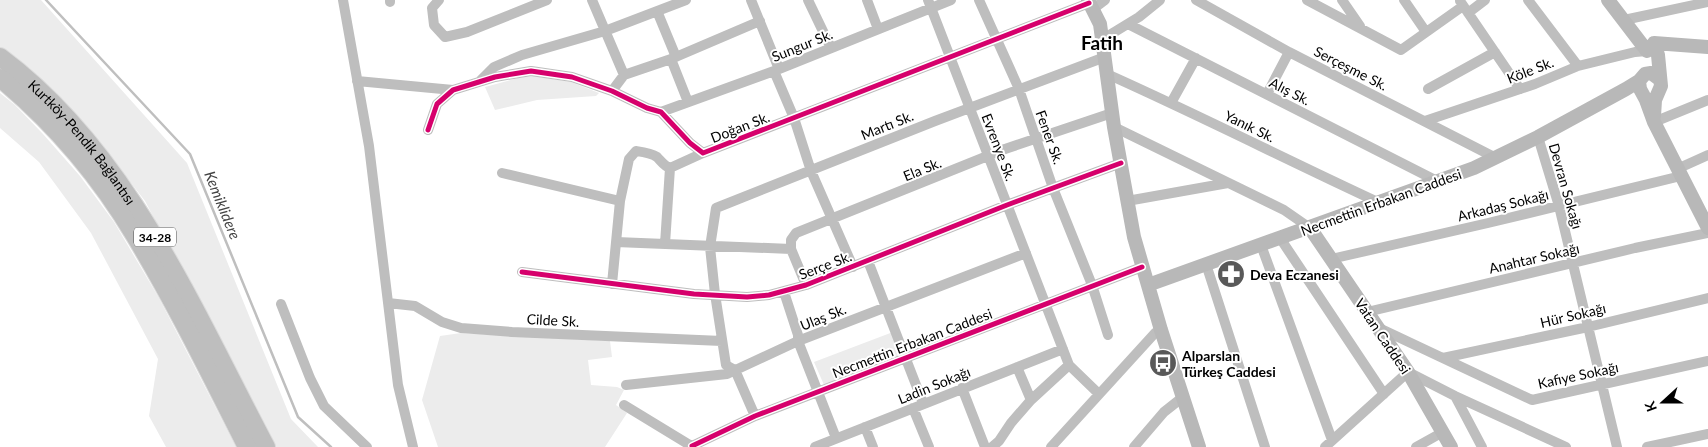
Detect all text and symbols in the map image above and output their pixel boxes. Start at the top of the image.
street label: Sungur Sk. [769,25,835,65]
district label: Fatih [1081,31,1123,54]
street label: Serçeşme Sk. [1311,42,1391,94]
street label: Köle Sk. [1504,53,1556,87]
street label: Alış Sk. [1267,74,1313,108]
street label: Kurtköy-Pendik Bağlantısı [25,76,140,208]
street label: Martı Sk. [858,107,916,143]
street label: Yanık Sk. [1222,107,1278,145]
street label: Doğan Sk. [708,108,772,146]
street label: Fener Sk. [1032,108,1068,166]
street label: Evrenye Sk. [978,111,1020,183]
street label: Devran Sokağı [1546,141,1586,231]
street label: Ela Sk. [900,154,944,184]
street label: Necmettin Erbakan Caddesi [1298,165,1464,239]
water label: Kemiklidere [201,168,245,242]
street label: Arkadaş Sokağı [1456,185,1550,225]
road number: 34-28 [134,228,176,246]
street label: Anahtar Sokağı [1487,239,1581,277]
street label: Serçe Sk. [796,247,854,283]
pharmacy icon: Deva Eczanesi [1216,259,1246,289]
place label: Deva Eczanesi [1250,266,1339,283]
street label: Vatan Caddesi [1351,295,1415,377]
street label: Hür Sokağı [1538,299,1608,331]
street label: Ulaş Sk. [798,300,848,334]
street label: Necmettin Erbakan Caddesi [830,305,994,381]
street label: Cilde Sk. [526,310,580,330]
place label: Alparslan Türkeş Caddesi [1181,347,1276,380]
bus stop icon: Alparslan Türkeş Caddesi [1148,348,1178,378]
street label: Kafiye Sokağı [1536,358,1620,392]
street label: Ladin Sokağı [895,363,973,407]
north arrow [1638,377,1688,427]
text: K [1641,399,1660,414]

